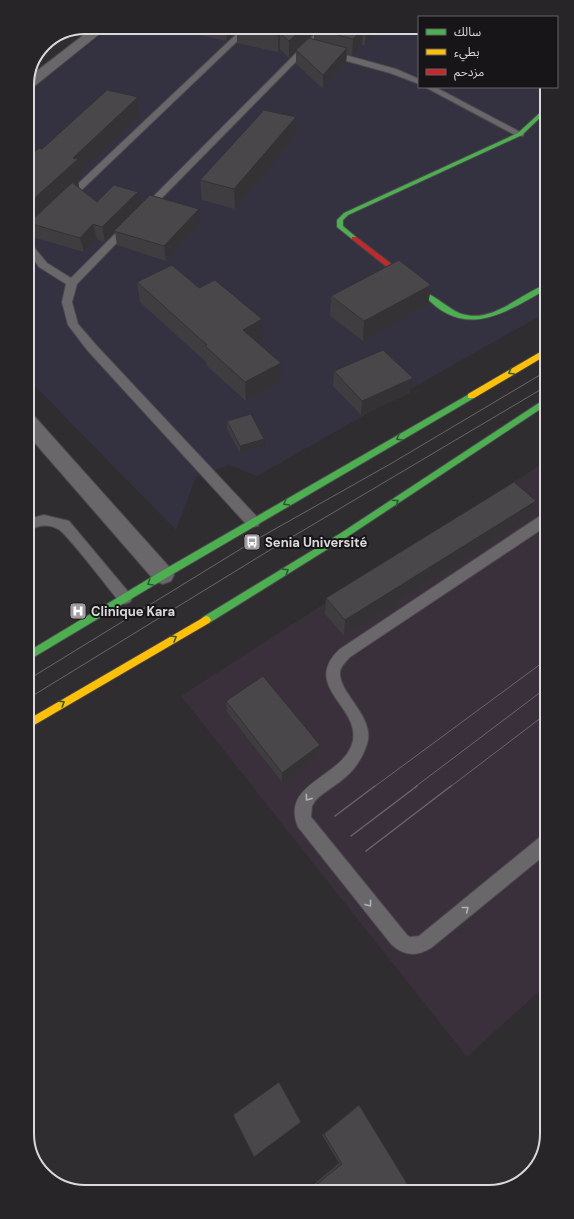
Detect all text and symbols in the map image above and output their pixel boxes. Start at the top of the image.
legend [418,16,558,88]
text: سالك [454,24,481,40]
text: بطيء [454,44,480,62]
text: مزدحم [454,64,484,81]
one-way arrow [508,368,515,375]
one-way arrow [396,433,403,440]
one-way arrow [283,498,290,506]
one-way arrow [392,499,399,507]
bus stop icon: Senia Université [242,532,262,552]
place label: Senia Université [265,534,368,551]
one-way arrow [282,569,289,576]
one-way arrow [147,578,154,586]
hospital icon: Clinique Kara [68,601,88,621]
place label: Clinique Kara [91,603,175,620]
one-way arrow [170,636,177,643]
one-way arrow [58,700,65,708]
one-way arrow [305,794,312,801]
one-way arrow [365,899,372,906]
one-way arrow [461,906,469,913]

